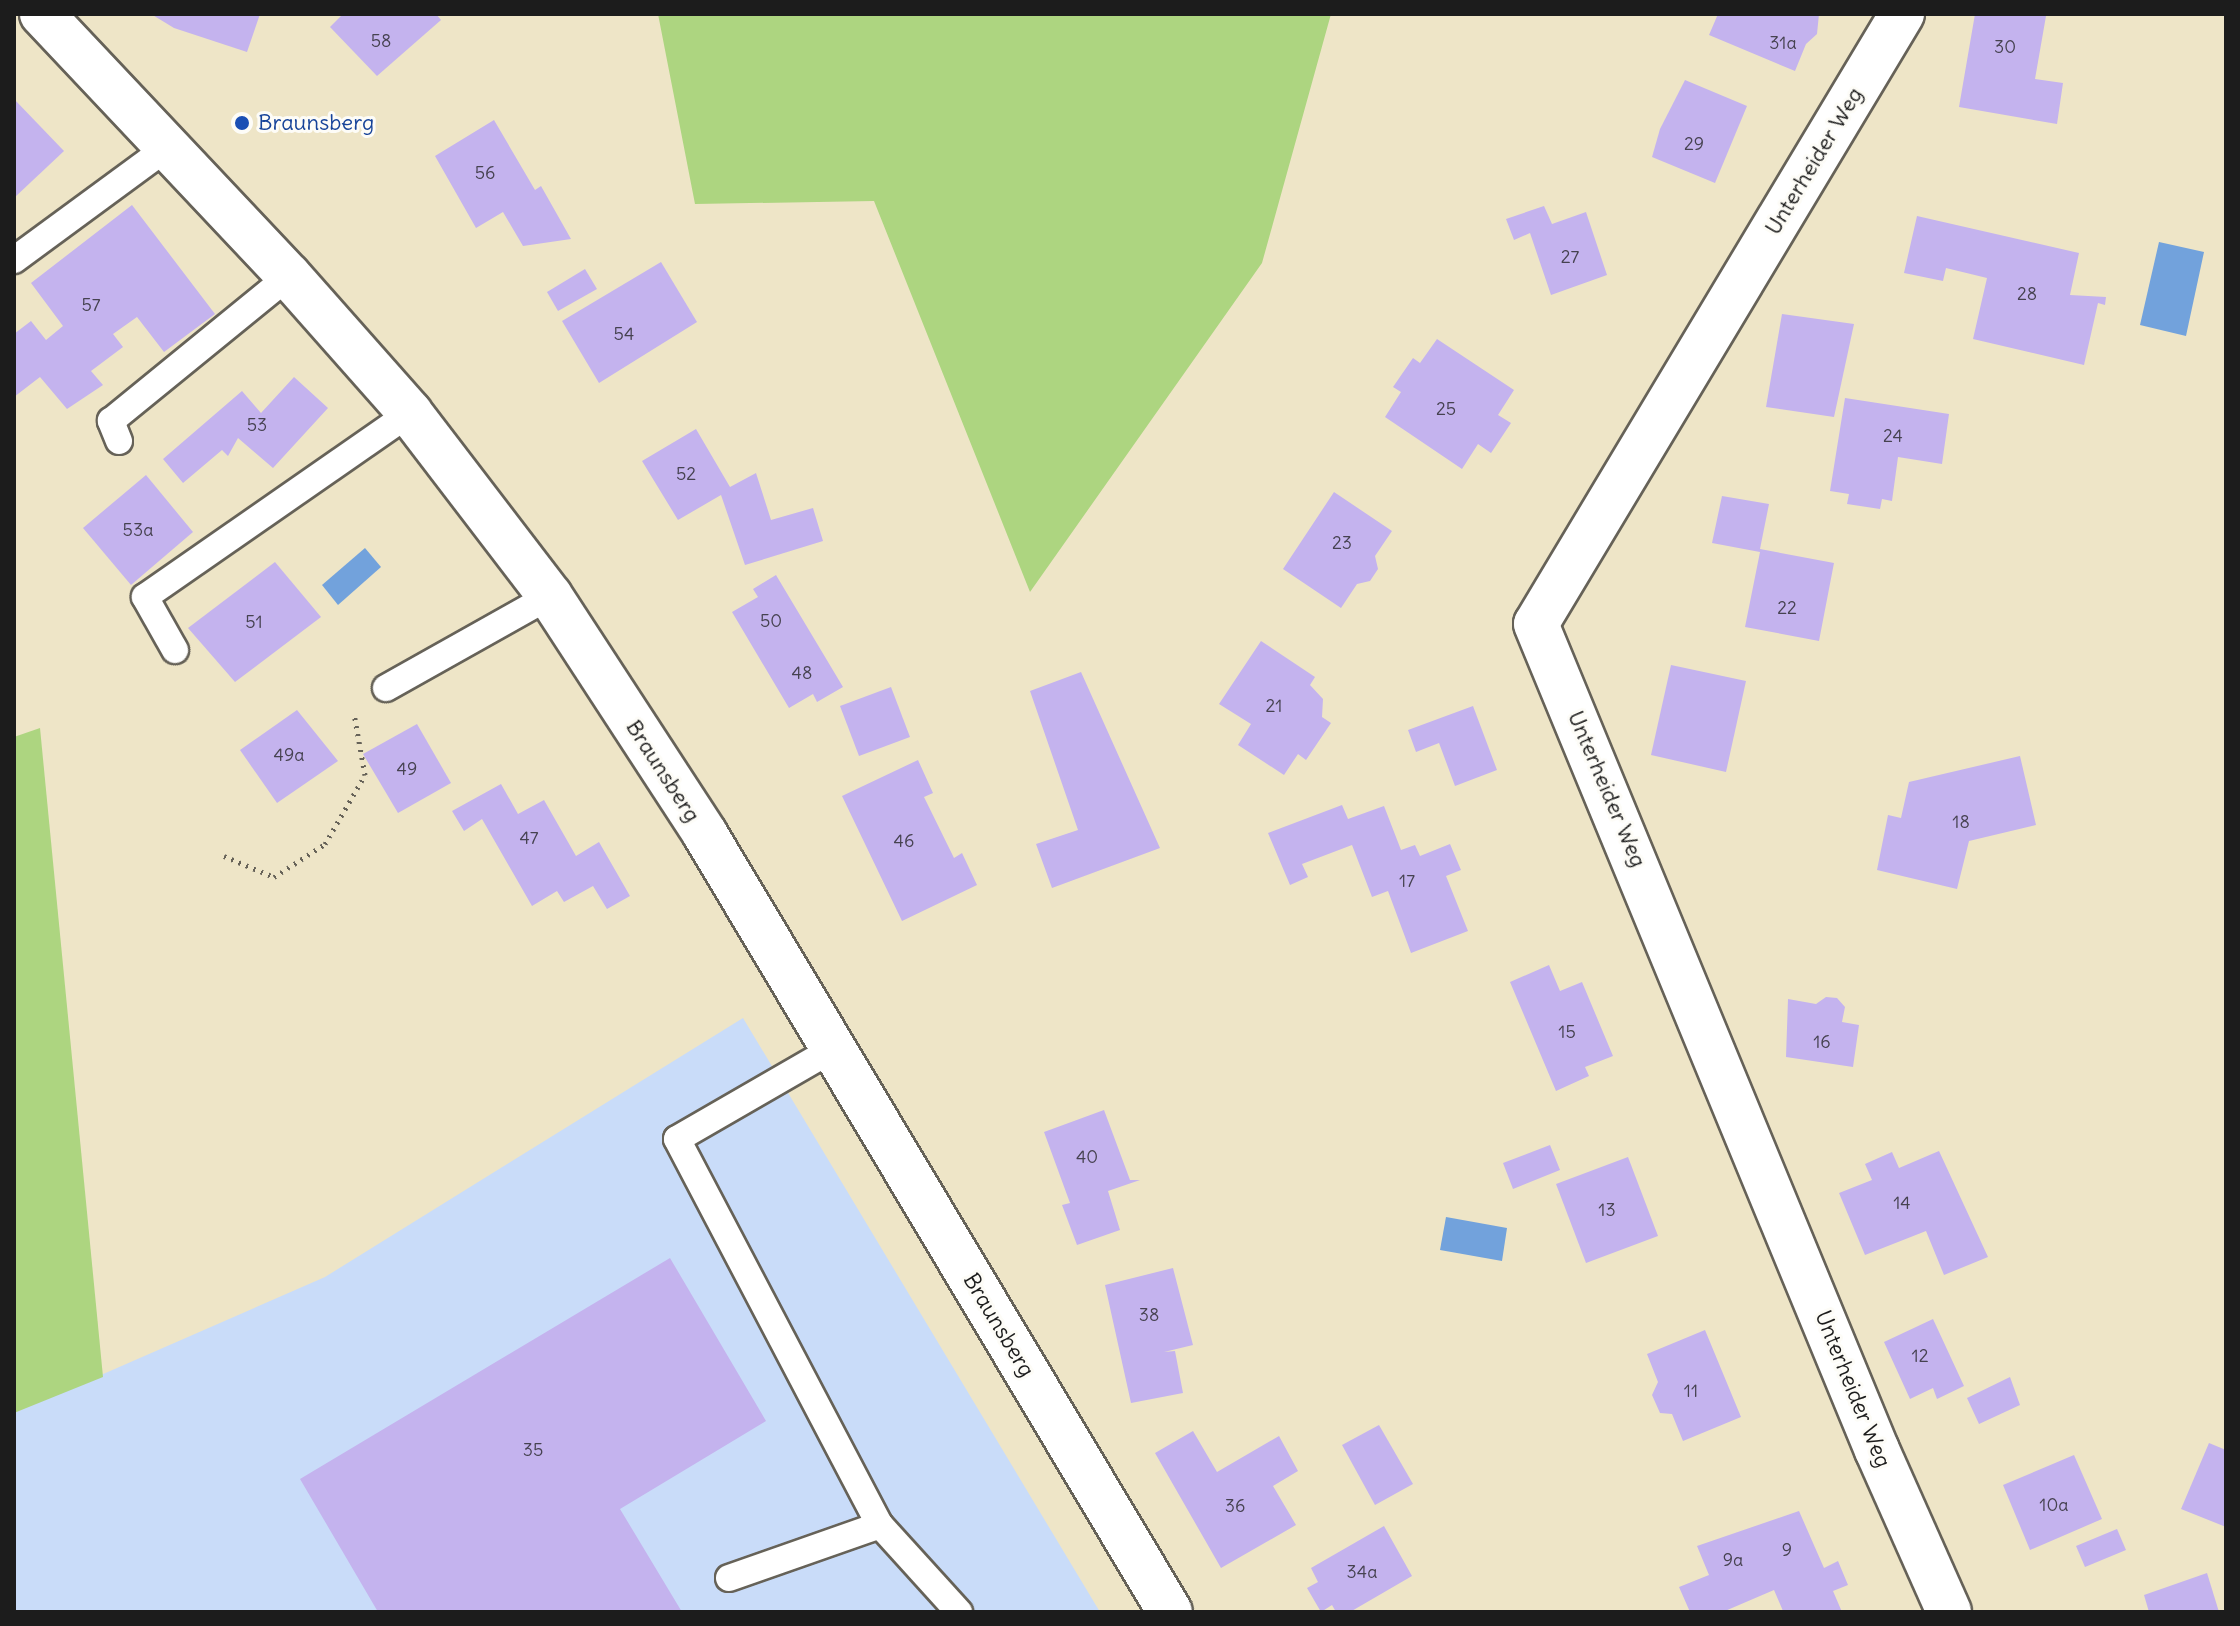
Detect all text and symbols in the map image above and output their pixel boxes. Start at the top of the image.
house number: 58 [371,30,391,52]
house number: 31a [1769,32,1797,54]
house number: 30 [1994,36,2016,58]
street label: Unterheider Weg [1760,83,1868,239]
place label: Braunsberg [258,110,374,136]
marker: Braunsberg [233,114,251,132]
house number: 29 [1684,133,1704,155]
house number: 56 [475,162,495,184]
house number: 27 [1561,246,1579,268]
house number: 28 [2017,283,2037,305]
house number: 57 [81,294,101,316]
house number: 54 [614,323,634,345]
house number: 25 [1436,398,1456,420]
house number: 53 [247,414,267,436]
house number: 24 [1883,425,1903,447]
house number: 52 [676,463,696,485]
house number: 53a [123,519,153,541]
house number: 23 [1332,532,1352,554]
house number: 22 [1777,597,1797,619]
house number: 50 [760,610,782,632]
house number: 51 [245,611,263,633]
house number: 48 [792,662,812,684]
house number: 21 [1265,695,1283,717]
street label: Unterheider Weg [1562,707,1652,871]
street label: Braunsberg [620,715,706,827]
house number: 49a [273,744,305,766]
house number: 49 [397,758,417,780]
house number: 18 [1952,811,1970,833]
house number: 47 [519,827,539,849]
house number: 46 [894,830,914,852]
house number: 17 [1399,870,1415,892]
house number: 15 [1558,1021,1576,1043]
house number: 16 [1813,1031,1831,1053]
house number: 40 [1076,1146,1098,1168]
house number: 14 [1893,1192,1911,1214]
house number: 13 [1598,1199,1616,1221]
street label: Braunsberg [958,1268,1040,1382]
house number: 38 [1139,1304,1159,1326]
street label: Unterheider Weg [1809,1307,1897,1471]
house number: 12 [1911,1345,1929,1367]
house number: 11 [1684,1380,1698,1402]
house number: 35 [523,1439,543,1461]
house number: 10a [2039,1494,2069,1516]
house number: 36 [1225,1495,1245,1517]
house number: 9 [1782,1539,1792,1561]
house number: 9a [1723,1549,1743,1571]
house number: 34a [1347,1561,1377,1583]

